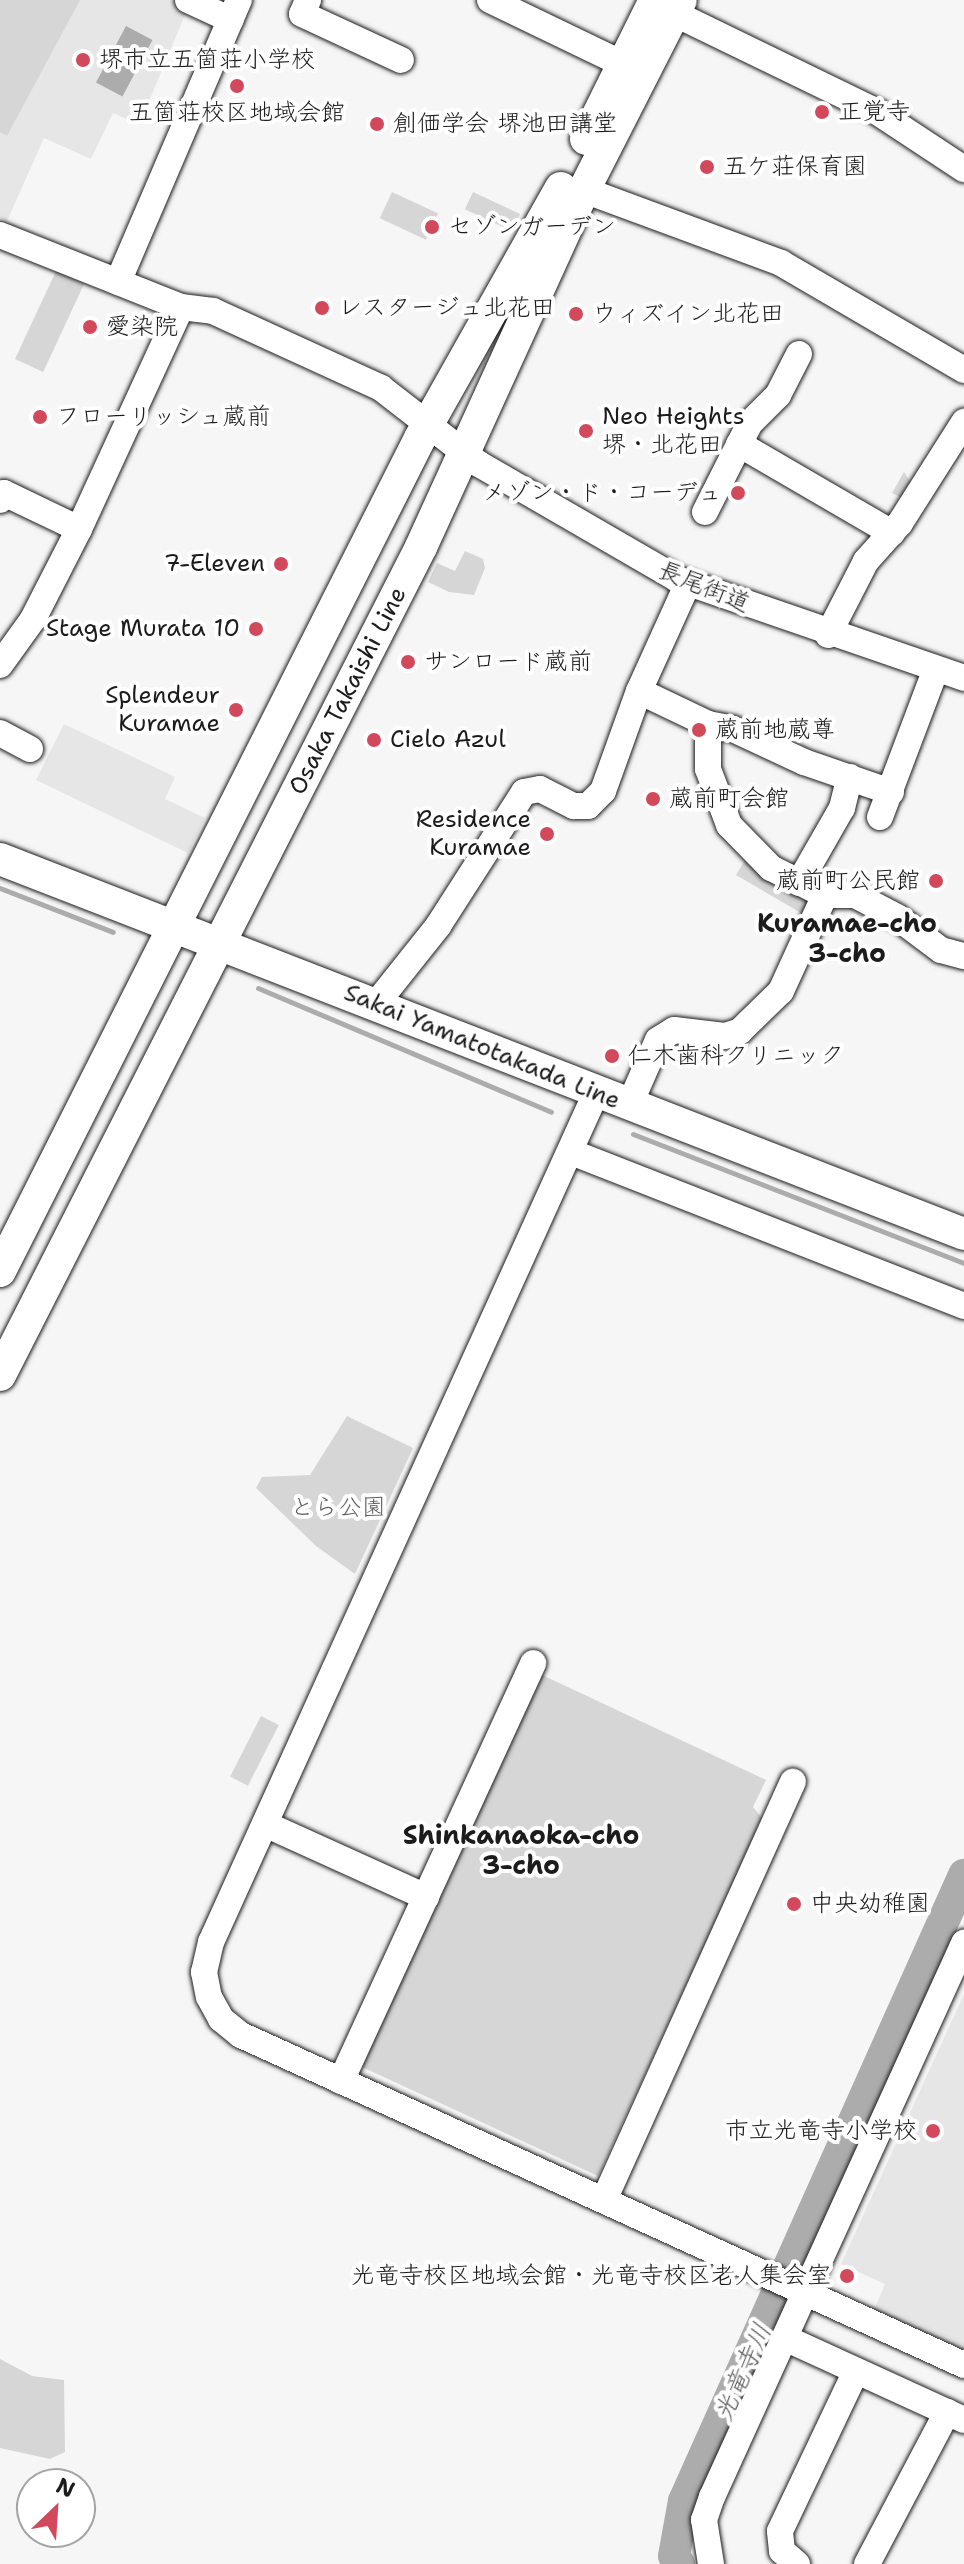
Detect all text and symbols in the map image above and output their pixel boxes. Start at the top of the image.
place label: 堺市立五箇荘小学校 [99,46,315,74]
marker: 堺市立五箇荘小学校 [74,51,92,69]
marker: 五箇荘校区地域会館 [228,77,246,95]
place label: 正覚寺 [838,98,910,126]
place label: 五箇荘校区地域会館 [129,99,345,127]
marker: 正覚寺 [813,103,831,121]
place label: 創価学会 堺池田講堂 [393,110,617,138]
marker: 創価学会 堺池田講堂 [368,115,386,133]
place label: 五ケ荘保育園 [723,153,867,181]
marker: 五ケ荘保育園 [698,158,716,176]
place label: セゾンガーデン [448,213,616,241]
marker: セゾンガーデン [423,218,441,236]
place label: レスタージュ北花田 [338,294,554,322]
marker: レスタージュ北花田 [313,299,331,317]
place label: ウィズイン北花田 [592,300,784,328]
marker: ウィズイン北花田 [567,305,585,323]
place label: 愛染院 [106,313,178,341]
marker: 愛染院 [81,318,99,336]
place label: フローリッシュ蔵前 [56,403,272,431]
place label: Neo Heights 堺・北花田 [602,403,745,459]
marker: フローリッシュ蔵前 [31,408,49,426]
marker: Neo Heights 堺・北花田 [577,422,595,440]
place label: メゾン・ド・コーデュ [482,479,722,507]
marker: メゾン・ド・コーデュ [729,484,747,502]
place label: 7-Eleven [164,550,265,578]
marker: 7-Eleven [272,555,290,573]
street label: 長尾街道 [654,556,754,618]
street label: Osaka Takaishi Line [283,582,413,800]
place label: Stage Murata 10 [46,615,240,643]
marker: Stage Murata 10 [247,620,265,638]
place label: サンロード蔵前 [424,648,592,676]
marker: サンロード蔵前 [399,653,417,671]
place label: Splendeur Kuramae [105,682,220,738]
marker: Splendeur Kuramae [227,701,245,719]
place label: 蔵前地蔵尊 [715,716,835,744]
marker: 蔵前地蔵尊 [690,721,708,739]
place label: Cielo Azul [390,726,506,754]
marker: Cielo Azul [365,731,383,749]
place label: 蔵前町会館 [669,785,789,813]
marker: 蔵前町会館 [644,790,662,808]
place label: Residence Kuramae [416,806,531,862]
marker: Residence Kuramae [538,825,556,843]
place label: 蔵前町公民館 [776,867,920,895]
marker: 蔵前町公民館 [927,872,945,890]
district label: Kuramae-cho 3-cho [757,907,937,968]
street label: Sakai Yamatotakada Line [340,978,624,1116]
place label: 仁木歯科クリニック [628,1042,844,1070]
marker: 仁木歯科クリニック [603,1047,621,1065]
park label: とら公園 [290,1494,386,1522]
district label: Shinkanaoka-cho 3-cho [403,1819,639,1880]
place label: 中央幼稚園 [810,1890,930,1918]
marker: 中央幼稚園 [785,1895,803,1913]
place label: 市立光竜寺小学校 [725,2117,917,2145]
marker: 市立光竜寺小学校 [924,2122,942,2140]
place label: 光竜寺校区地域会館・光竜寺校区老人集会室 [351,2262,831,2290]
marker: 光竜寺校区地域会館・光竜寺校区老人集会室 [838,2267,856,2285]
water label: 光竜寺川 [707,2318,777,2426]
north arrow [16,2468,96,2548]
text: N [51,2471,80,2504]

